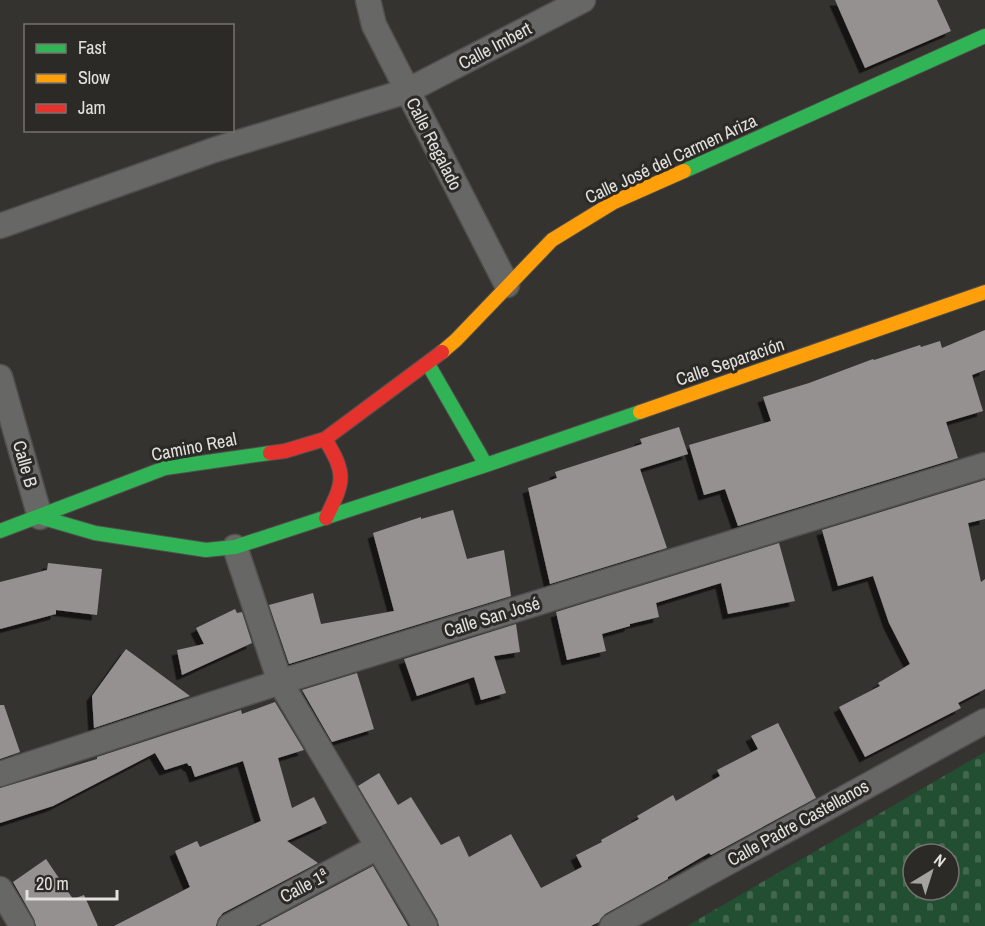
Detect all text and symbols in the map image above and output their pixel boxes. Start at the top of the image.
street label: Calle Imbert [454,16,536,75]
legend [24,24,234,132]
text: Fast [78,35,106,60]
text: Slow [78,65,110,90]
street label: Calle Regalado [400,93,468,194]
text: Jam [78,95,106,120]
street label: Calle José del Carmen Ariza [581,108,761,209]
street label: Calle Separación [672,331,787,392]
street label: Camino Real [149,426,239,467]
street label: Calle B [7,438,44,490]
street label: Calle San José [441,590,543,643]
street label: Calle Padre Castellanos [722,773,873,872]
north arrow [901,842,961,902]
text: N [930,849,951,872]
street label: Calle 1ª [275,862,333,909]
scale bar [27,863,117,901]
text: 20 m [36,871,69,896]

